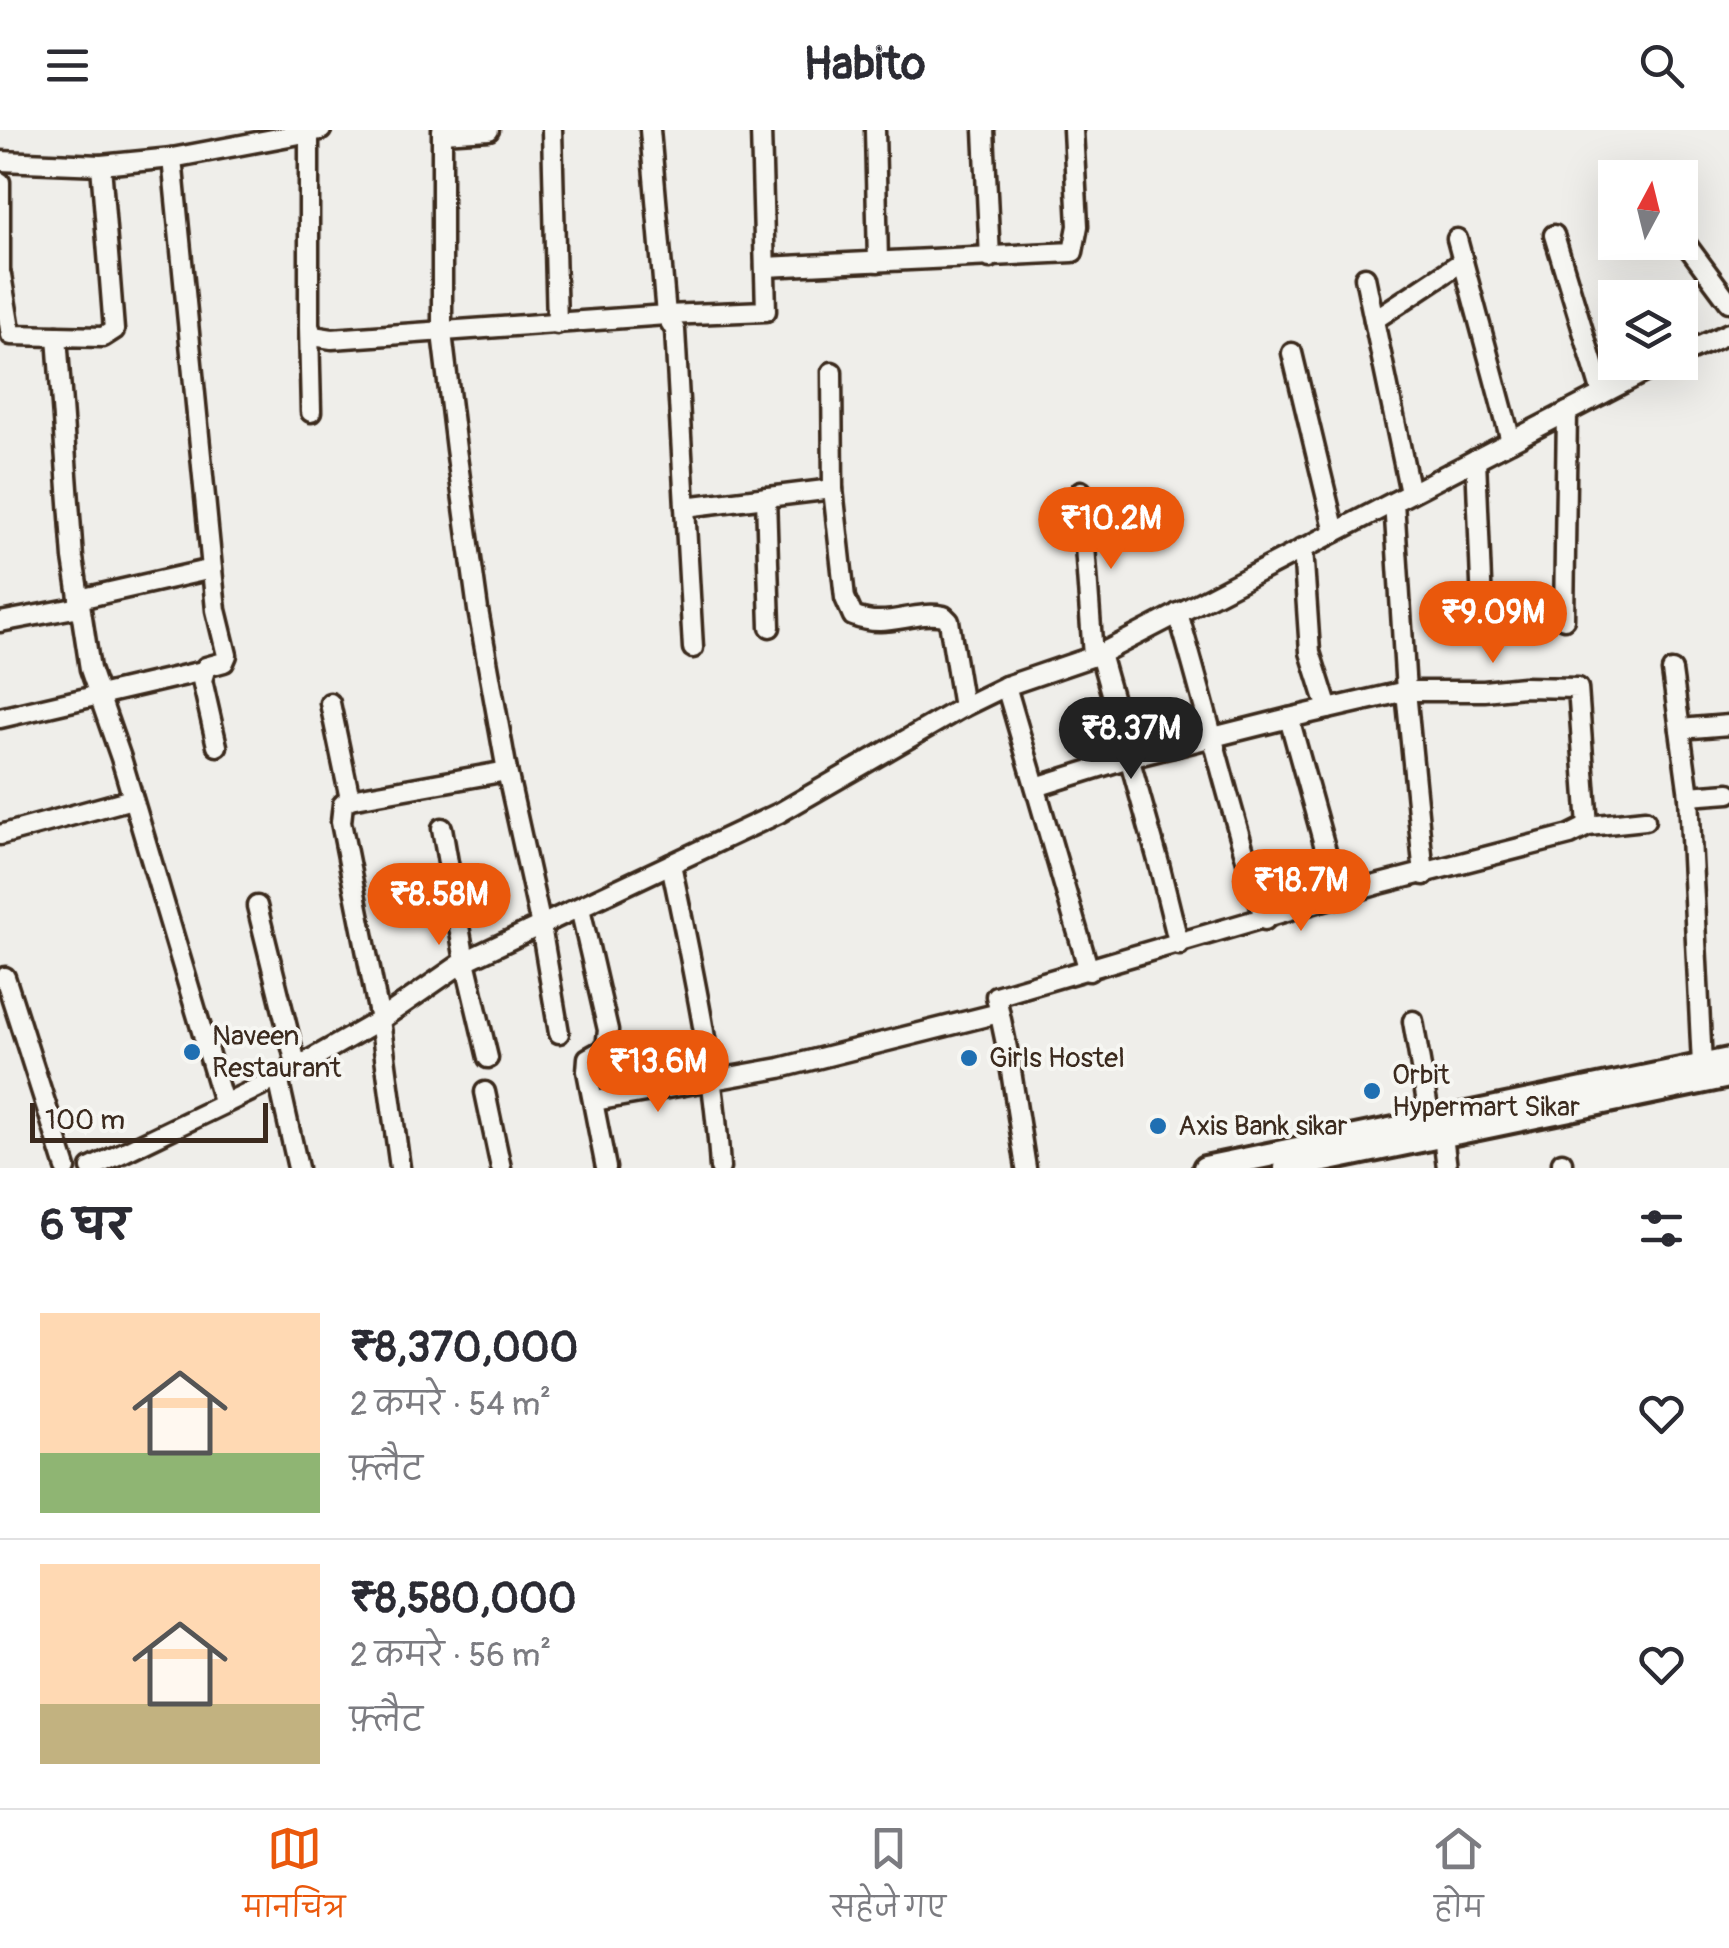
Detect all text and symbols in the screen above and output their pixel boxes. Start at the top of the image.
text: Habito [804,37,925,93]
icon: menu [40,38,95,93]
icon: search [1634,38,1689,93]
north arrow [1598,160,1698,260]
map controls [1598,160,1698,380]
button: layers [1598,280,1698,380]
pin: ₹10.2M [1030,487,1192,572]
text: ₹10.2M [1060,499,1162,539]
pin: ₹9.09M [1412,581,1574,666]
text: ₹9.09M [1441,593,1545,633]
pin: ₹8.37M [1050,697,1212,782]
text: ₹8.37M [1081,709,1181,749]
pin: ₹18.7M [1220,849,1382,934]
text: ₹18.7M [1254,861,1348,901]
pin: ₹8.58M [358,863,520,948]
text: ₹8.58M [390,875,488,915]
place label: Naveen Restaurant [212,1019,342,1086]
pin: ₹13.6M [577,1030,739,1115]
marker: Naveen Restaurant [181,1041,203,1063]
place label: Girls Hostel [989,1041,1125,1076]
text: ₹13.6M [609,1042,707,1082]
marker: Girls Hostel [958,1047,980,1069]
place label: Orbit Hypermart Sikar [1392,1058,1580,1125]
marker: Orbit Hypermart Sikar [1361,1080,1383,1102]
scale bar [30,1098,268,1143]
text: 100 m [45,1103,125,1138]
place label: Axis Bank sikar [1178,1109,1348,1144]
marker: Axis Bank sikar [1147,1115,1169,1137]
text: 6 घर [40,1200,129,1252]
icon: filters [1634,1201,1689,1256]
text: ₹8,370,000 [350,1322,578,1374]
icon: home [120,1353,240,1473]
text: 2 कमरे · 54 m² [350,1385,551,1425]
icon: heart [1634,1386,1689,1441]
text: फ़्लैट [350,1450,423,1490]
text: ₹8,580,000 [350,1573,576,1625]
icon: home [120,1604,240,1724]
text: 2 कमरे · 56 m² [350,1636,551,1676]
icon: heart [1634,1637,1689,1692]
text: फ़्लैट [350,1701,423,1741]
tab: मानचित्र [243,1821,345,1938]
tab: सहेजे गए [831,1821,946,1938]
tab: होम [1431,1821,1486,1938]

